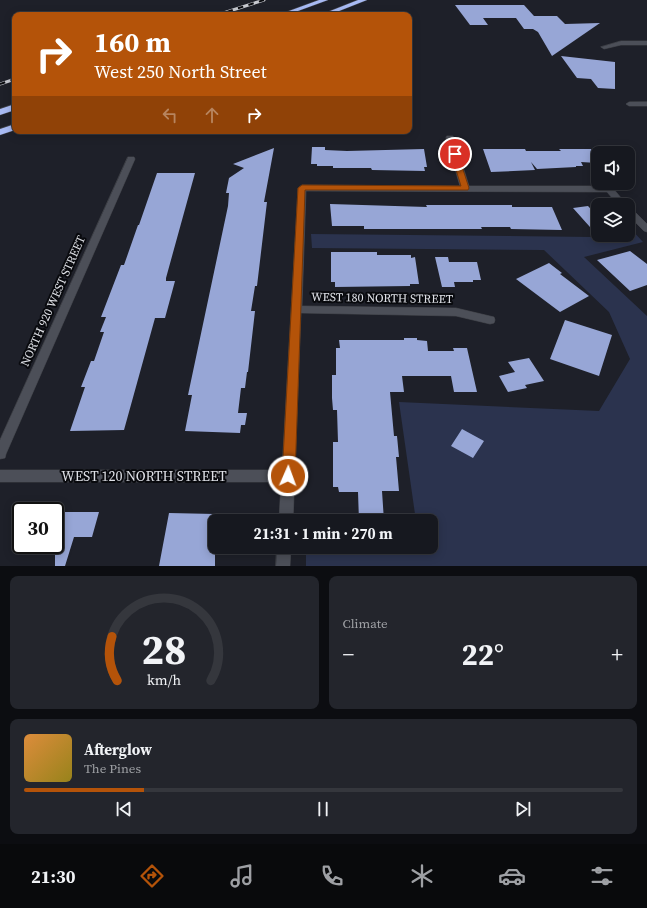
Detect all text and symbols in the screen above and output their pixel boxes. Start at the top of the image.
text: 160 m [94,23,171,61]
icon: right [28,28,80,80]
text: West 250 North Street [94,59,267,84]
icon: left [159,104,181,126]
icon: ahead [201,104,223,126]
icon: right [243,104,265,126]
pin [438,137,472,171]
icon: arrive [444,143,466,165]
map controls [591,146,635,242]
button: sound [591,146,635,190]
button: layers [591,198,635,242]
street label: NORTH 920 WEST STREET [17,232,89,369]
street label: WEST 180 NORTH STREET [311,289,454,307]
position arrow [267,455,309,497]
street label: WEST 120 NORTH STREET [61,466,227,486]
speed limit sign: 30 [12,502,64,554]
text: 21:31 · 1 min · 270 m [254,523,393,544]
text: Climate [343,615,388,632]
text: 28 [142,620,187,677]
text: 22° [462,634,504,675]
text: − [343,639,354,669]
text: + [611,639,623,669]
text: km/h [147,669,182,689]
text: Afterglow [84,739,152,760]
text: The Pines [84,760,141,777]
icon: previous [113,798,135,820]
icon: pause [312,798,334,820]
icon: next [512,798,534,820]
icon: directions [138,862,166,890]
icon: music [228,862,256,890]
icon: phone [318,862,346,890]
icon: climate [408,862,436,890]
icon: car [498,862,526,890]
icon: filters [588,862,616,890]
text: 21:30 [31,864,75,889]

